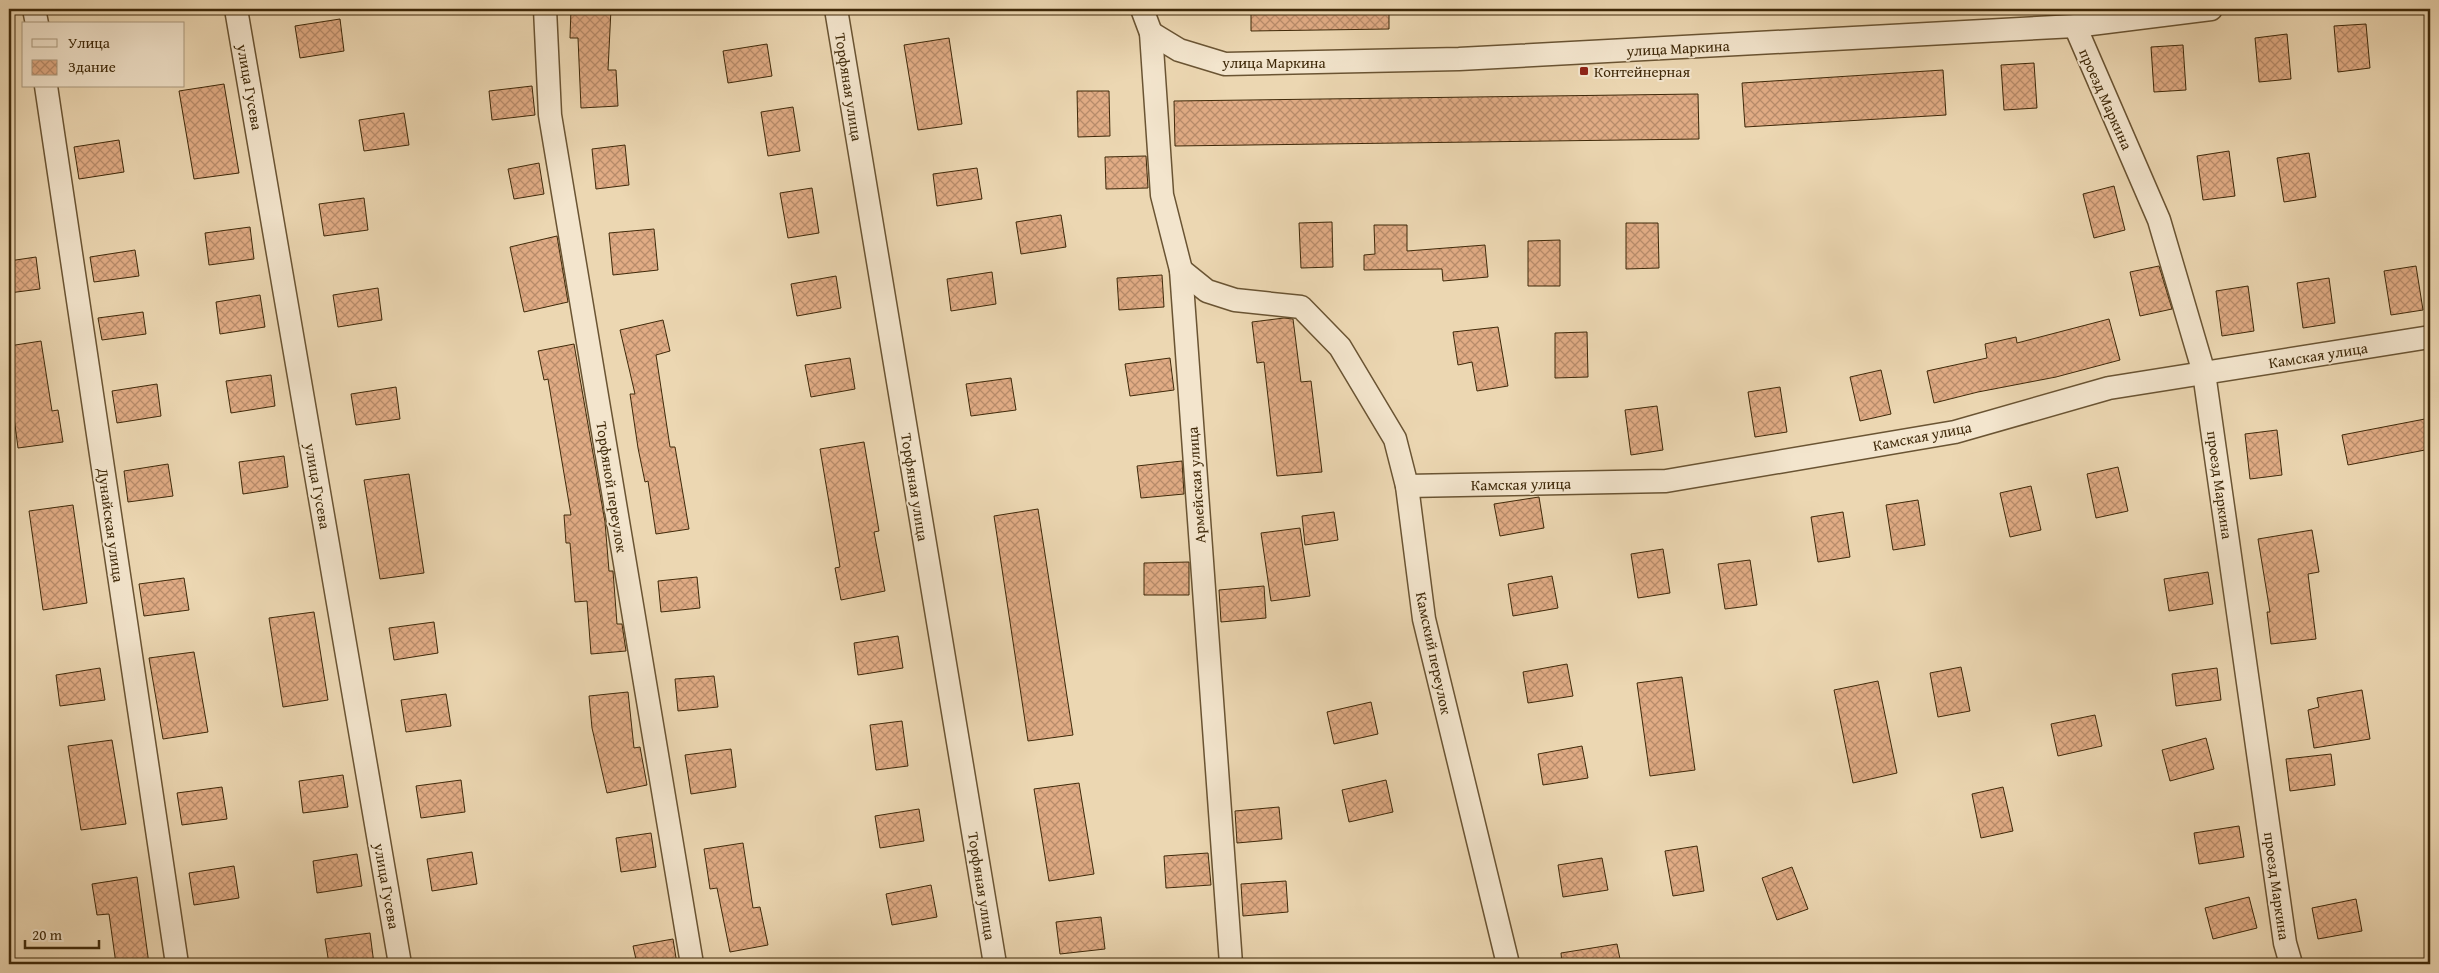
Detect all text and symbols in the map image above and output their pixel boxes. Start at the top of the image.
legend [22,22,185,88]
text: Улица [68,32,111,53]
street label: Торфяная улица [830,32,868,143]
street label: улица Маркина [1625,35,1731,61]
street label: улица Гусева [232,41,268,132]
street label: проезд Маркина [2074,45,2138,154]
street label: улица Маркина [1221,52,1327,73]
text: Здание [68,56,116,77]
place label: Контейнерная [1594,61,1690,82]
marker: Контейнерная [1578,65,1590,77]
street label: Камская улица [2267,337,2370,373]
street label: Камская улица [1871,416,1974,456]
street label: Торфяной переулок [591,420,633,554]
street label: Армейская улица [1181,425,1211,544]
street label: проезд Маркина [2202,430,2238,541]
street label: Торфяная улица [896,432,934,543]
street label: улица Гусева [300,440,336,531]
street label: Дунайская улица [92,466,130,584]
street label: Камская улица [1471,473,1572,495]
street label: Камский переулок [1411,590,1457,716]
street label: Торфяная улица [963,831,1001,942]
street label: проезд Маркина [2259,831,2295,942]
street label: улица Гусева [369,840,405,931]
scale bar [25,918,99,950]
text: 20 m [32,924,63,945]

